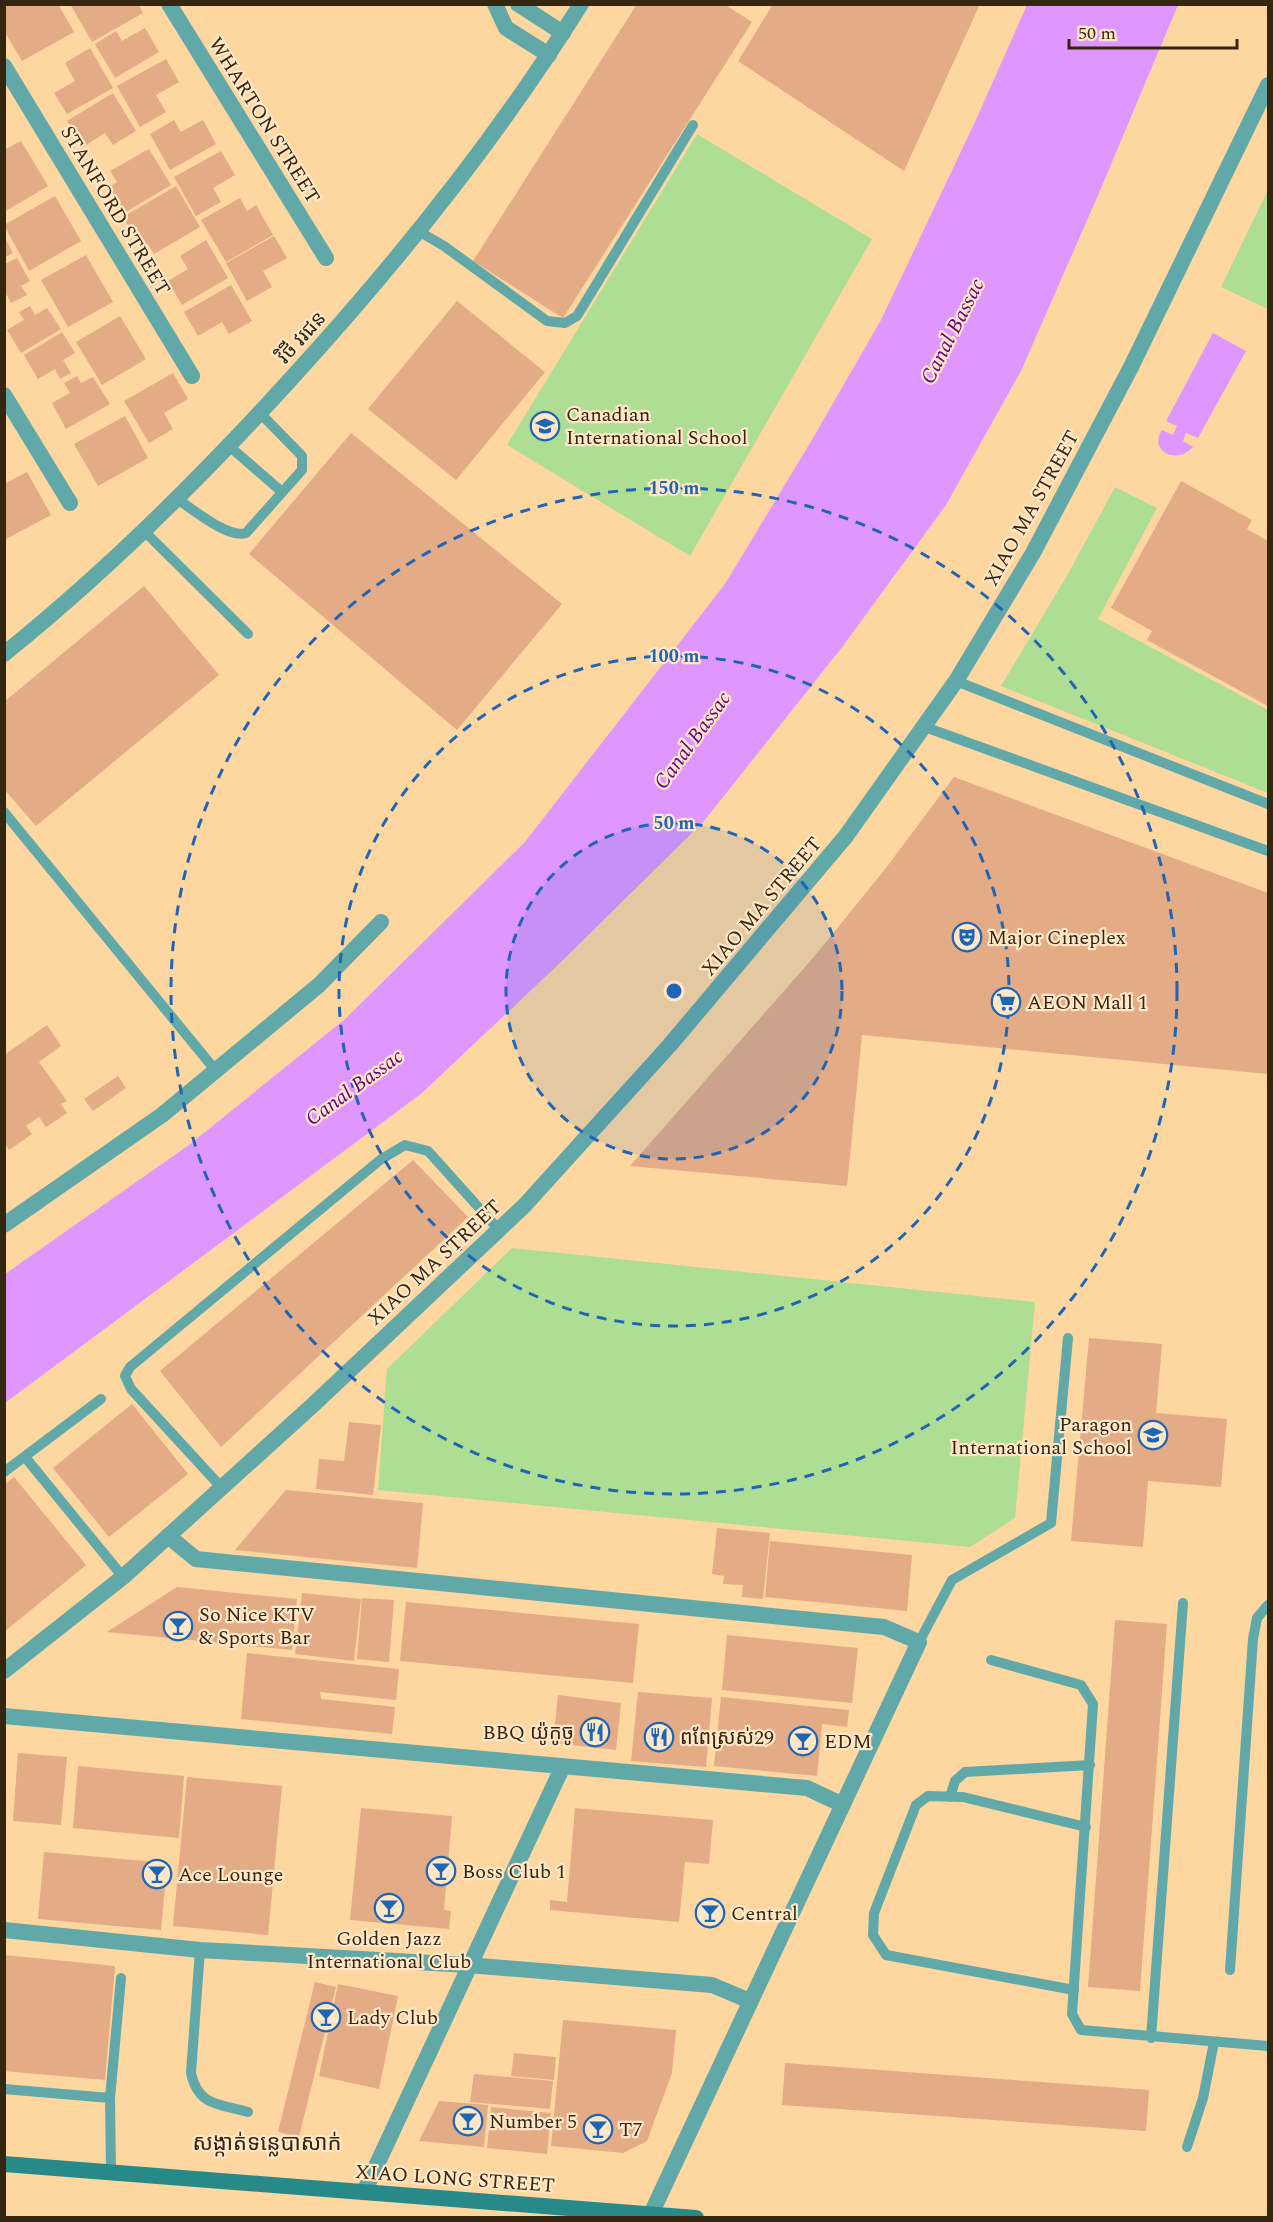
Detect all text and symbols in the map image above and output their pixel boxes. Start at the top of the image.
scale bar [1069,12,1237,50]
text: 50 m [1078,20,1116,47]
street label: WHARTON STREET [201,31,328,210]
street label: STANFORD STREET [53,120,178,301]
water label: Canal Bassac [913,273,993,390]
street label: វិថី វរជន [270,305,334,371]
place label: Canadian International School [566,400,748,453]
school or university icon: Canadian International School [529,410,561,442]
street label: XIAO MA STREET [977,425,1087,592]
text: 150 m [648,475,700,502]
text: 100 m [648,643,700,670]
water label: Canal Bassac [646,685,739,796]
text: 50 m [654,810,694,837]
street label: XIAO MA STREET [694,830,829,983]
theatre icon: Major Cineplex [951,921,983,953]
place label: Major Cineplex [988,923,1126,953]
centre of rings [664,981,684,1001]
supermarket icon: AEON Mall 1 [990,986,1022,1018]
place label: AEON Mall 1 [1027,988,1148,1018]
water label: Canal Bassac [299,1041,410,1134]
street label: XIAO MA STREET [361,1192,509,1333]
place label: Paragon International School [950,1410,1132,1463]
school or university icon: Paragon International School [1137,1419,1169,1451]
place label: So Nice KTV & Sports Bar [199,1600,315,1653]
bar icon: So Nice KTV & Sports Bar [162,1610,194,1642]
restaurant icon: BBQ យ៉ូកូចូ [579,1716,611,1748]
place label: BBQ យ៉ូកូចូ [482,1718,574,1748]
restaurant icon: ពពែស្រស់29 [643,1721,675,1753]
place label: ពពែស្រស់29 [680,1723,774,1753]
bar icon: EDM [787,1725,819,1757]
place label: EDM [824,1727,872,1757]
bar icon: Boss Club 1 [425,1855,457,1887]
place label: Boss Club 1 [462,1857,566,1887]
bar icon: Ace Lounge [141,1858,173,1890]
place label: Ace Lounge [178,1860,283,1890]
bar icon: Golden Jazz International Club [373,1892,405,1924]
bar icon: Central [694,1897,726,1929]
place label: Central [731,1899,798,1929]
place label: Golden Jazz International Club [307,1924,471,1977]
bar icon: Lady Club [310,2001,342,2033]
place label: Lady Club [347,2003,438,2033]
bar icon: Number 5 [452,2105,484,2137]
place label: Number 5 [489,2107,577,2137]
bar icon: T7 [582,2113,614,2145]
place label: T7 [619,2115,642,2145]
district label: សង្កាត់ទន្លេបាសាក់ [192,2127,342,2160]
street label: XIAO LONG STREET [354,2157,556,2201]

